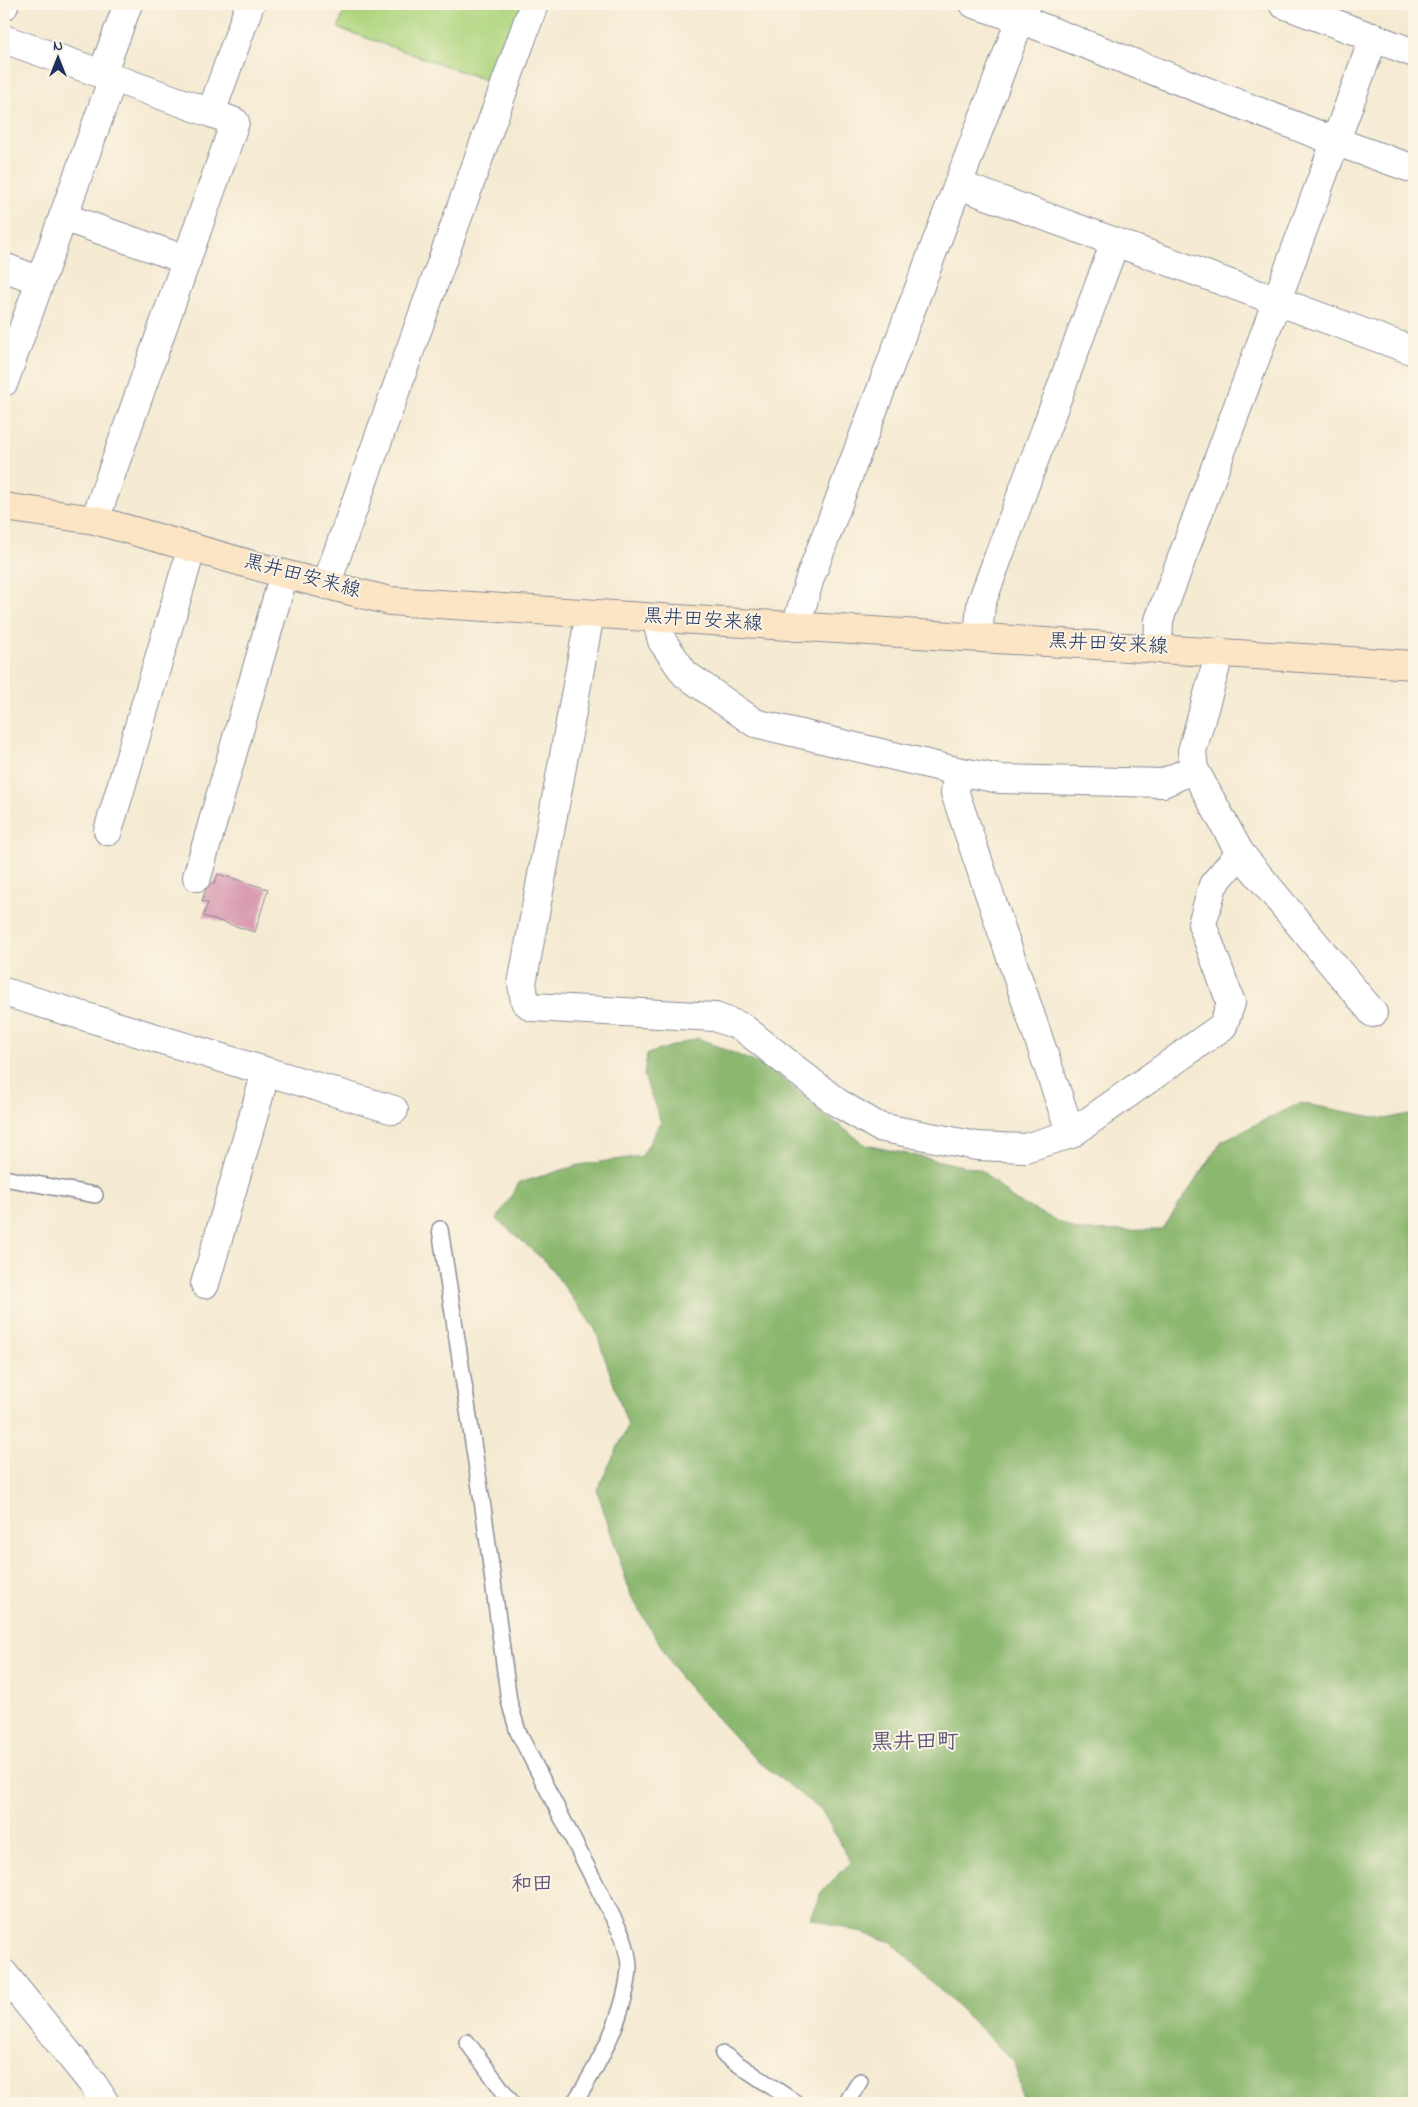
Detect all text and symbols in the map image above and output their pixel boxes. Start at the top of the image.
north arrow [32,32,82,82]
text: N [53,36,63,57]
street label: 黒井田安来線 [240,547,364,607]
street label: 黒井田安来線 [642,602,764,640]
street label: 黒井田安来線 [1047,627,1169,663]
district label: 黒井田町 [871,1727,959,1759]
district label: 和田 [511,1870,553,1900]

